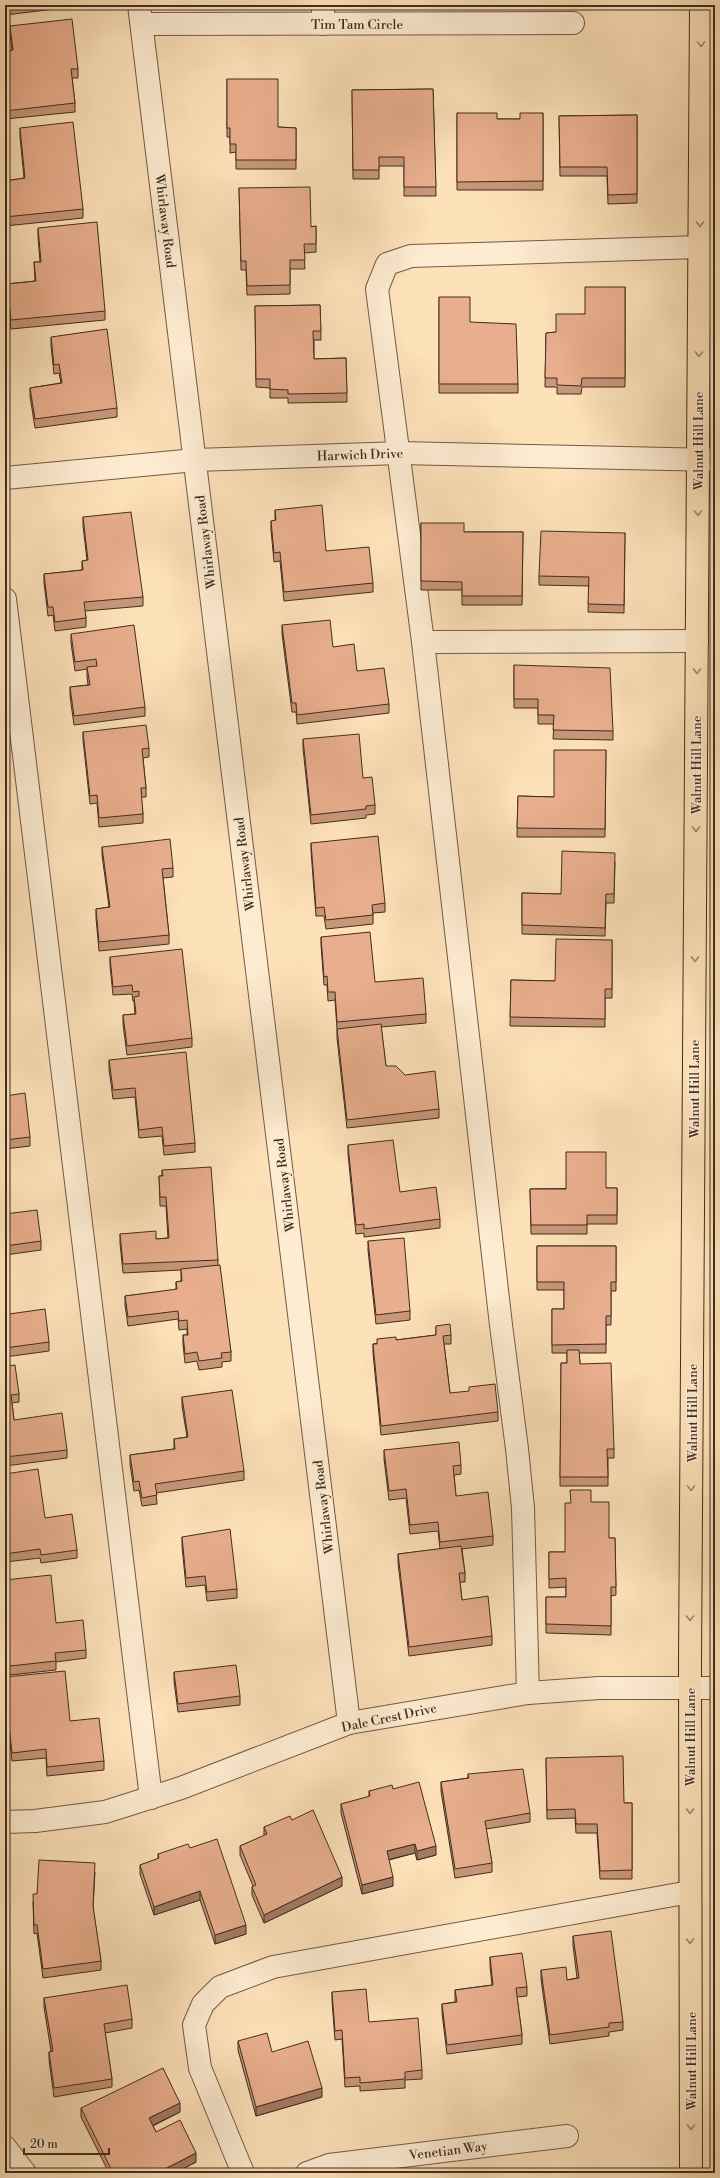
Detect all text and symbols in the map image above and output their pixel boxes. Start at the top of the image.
street label: Tim Tam Circle [311,17,403,33]
one-way arrow [697,41,705,47]
street label: Whirlaway Road [151,172,179,269]
one-way arrow [696,221,704,227]
one-way arrow [695,351,703,357]
street label: Walnut Hill Lane [691,391,707,491]
street label: Harwich Drive [317,445,404,465]
street label: Whirlaway Road [192,494,220,591]
one-way arrow [694,510,702,516]
one-way arrow [693,668,701,674]
street label: Walnut Hill Lane [689,715,705,815]
street label: Whirlaway Road [231,816,259,913]
one-way arrow [692,826,700,832]
one-way arrow [691,956,699,962]
street label: Walnut Hill Lane [687,1039,703,1139]
street label: Whirlaway Road [271,1137,299,1234]
street label: Walnut Hill Lane [685,1363,701,1463]
street label: Whirlaway Road [310,1459,338,1556]
one-way arrow [687,1485,695,1491]
one-way arrow [686,1615,695,1621]
street label: Walnut Hill Lane [683,1687,699,1787]
street label: Dale Crest Drive [340,1700,439,1736]
one-way arrow [686,1808,694,1814]
one-way arrow [686,1938,694,1944]
street label: Walnut Hill Lane [684,2011,700,2111]
one-way arrow [687,2124,695,2130]
scale bar [24,2130,109,2156]
text: 20 m [30,2137,58,2152]
street label: Venetian Way [407,2138,489,2164]

